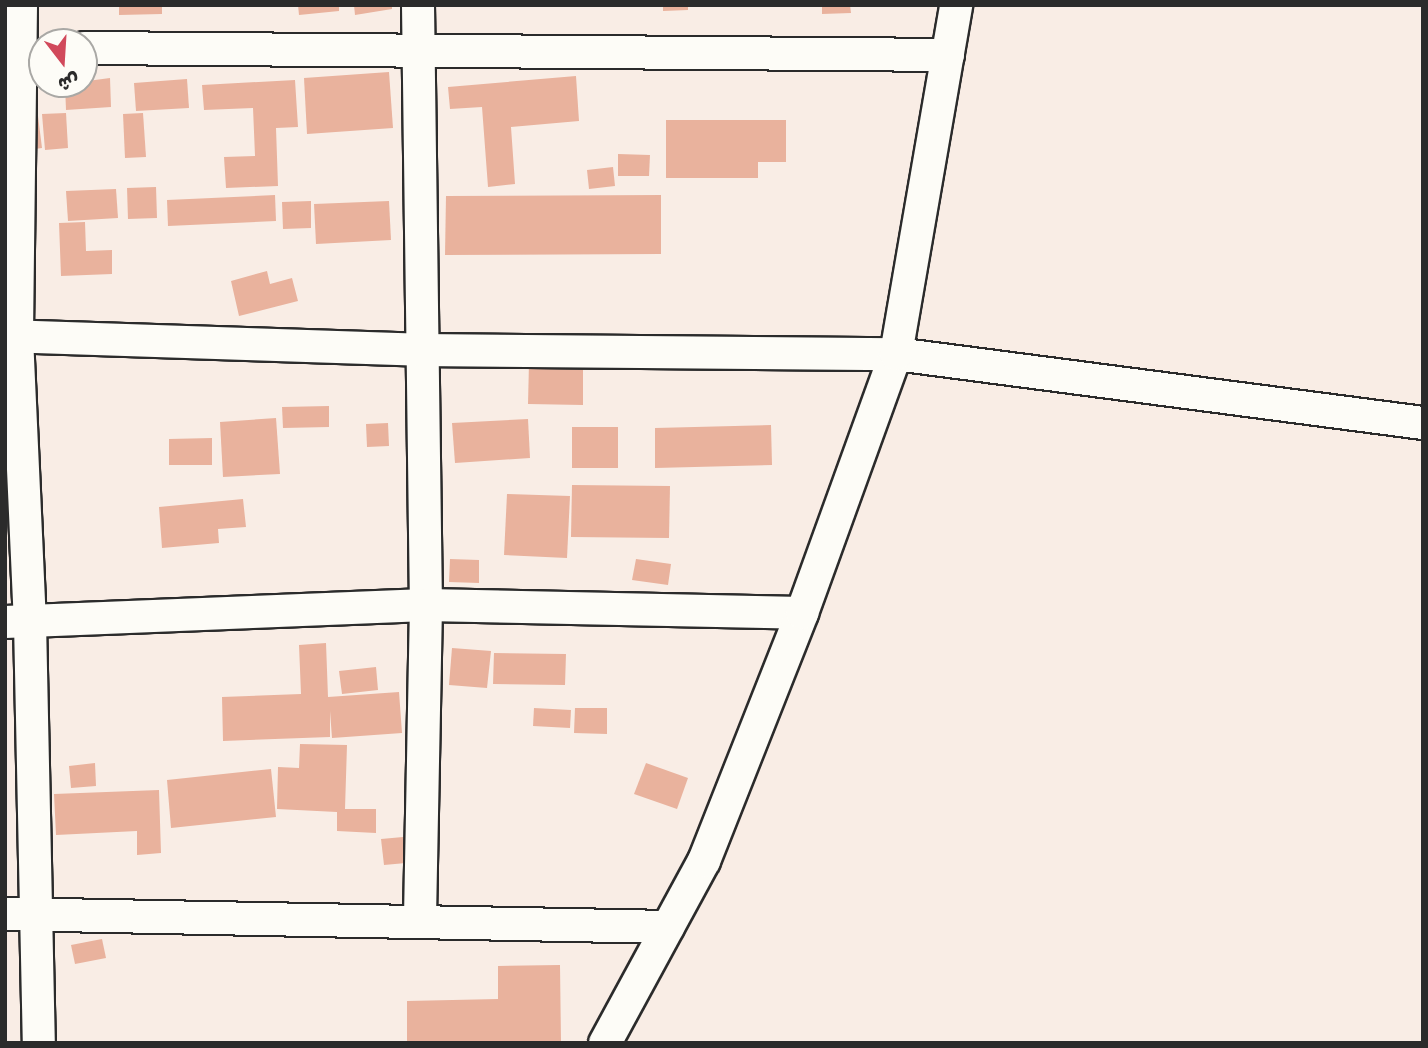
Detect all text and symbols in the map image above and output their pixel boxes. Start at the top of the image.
north arrow [28,28,98,98]
text: ش [54,64,83,99]

